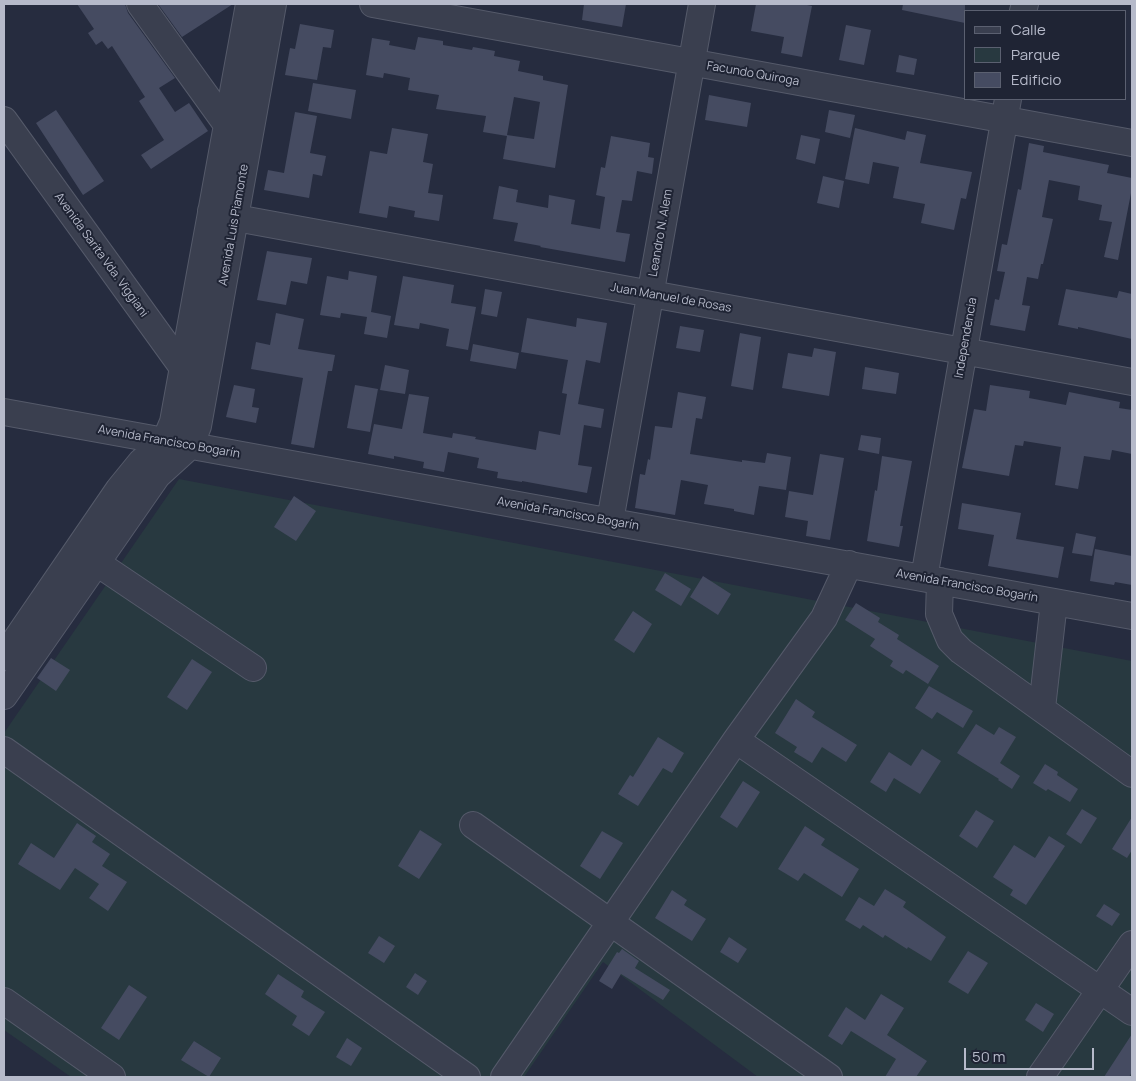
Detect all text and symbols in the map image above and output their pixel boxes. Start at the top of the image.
legend [964,10,1126,100]
text: Calle [1011,19,1046,40]
text: Parque [1011,44,1060,65]
street label: Facundo Quiroga [706,59,800,89]
text: Edificio [1011,69,1061,90]
street label: Avenida Luis Piamonte [216,163,252,287]
street label: Leandro N. Alem [646,188,676,278]
street label: Avenida Sarita Vda. Viggiani [51,190,151,320]
street label: Juan Manuel de Rosas [609,280,733,316]
street label: Independencia [952,296,980,380]
street label: Avenida Francisco Bogarín [97,422,241,462]
street label: Avenida Francisco Bogarín [496,494,640,534]
street label: Avenida Francisco Bogarín [895,566,1039,606]
scale bar [966,1038,1096,1070]
text: 50 m [972,1046,1006,1067]

